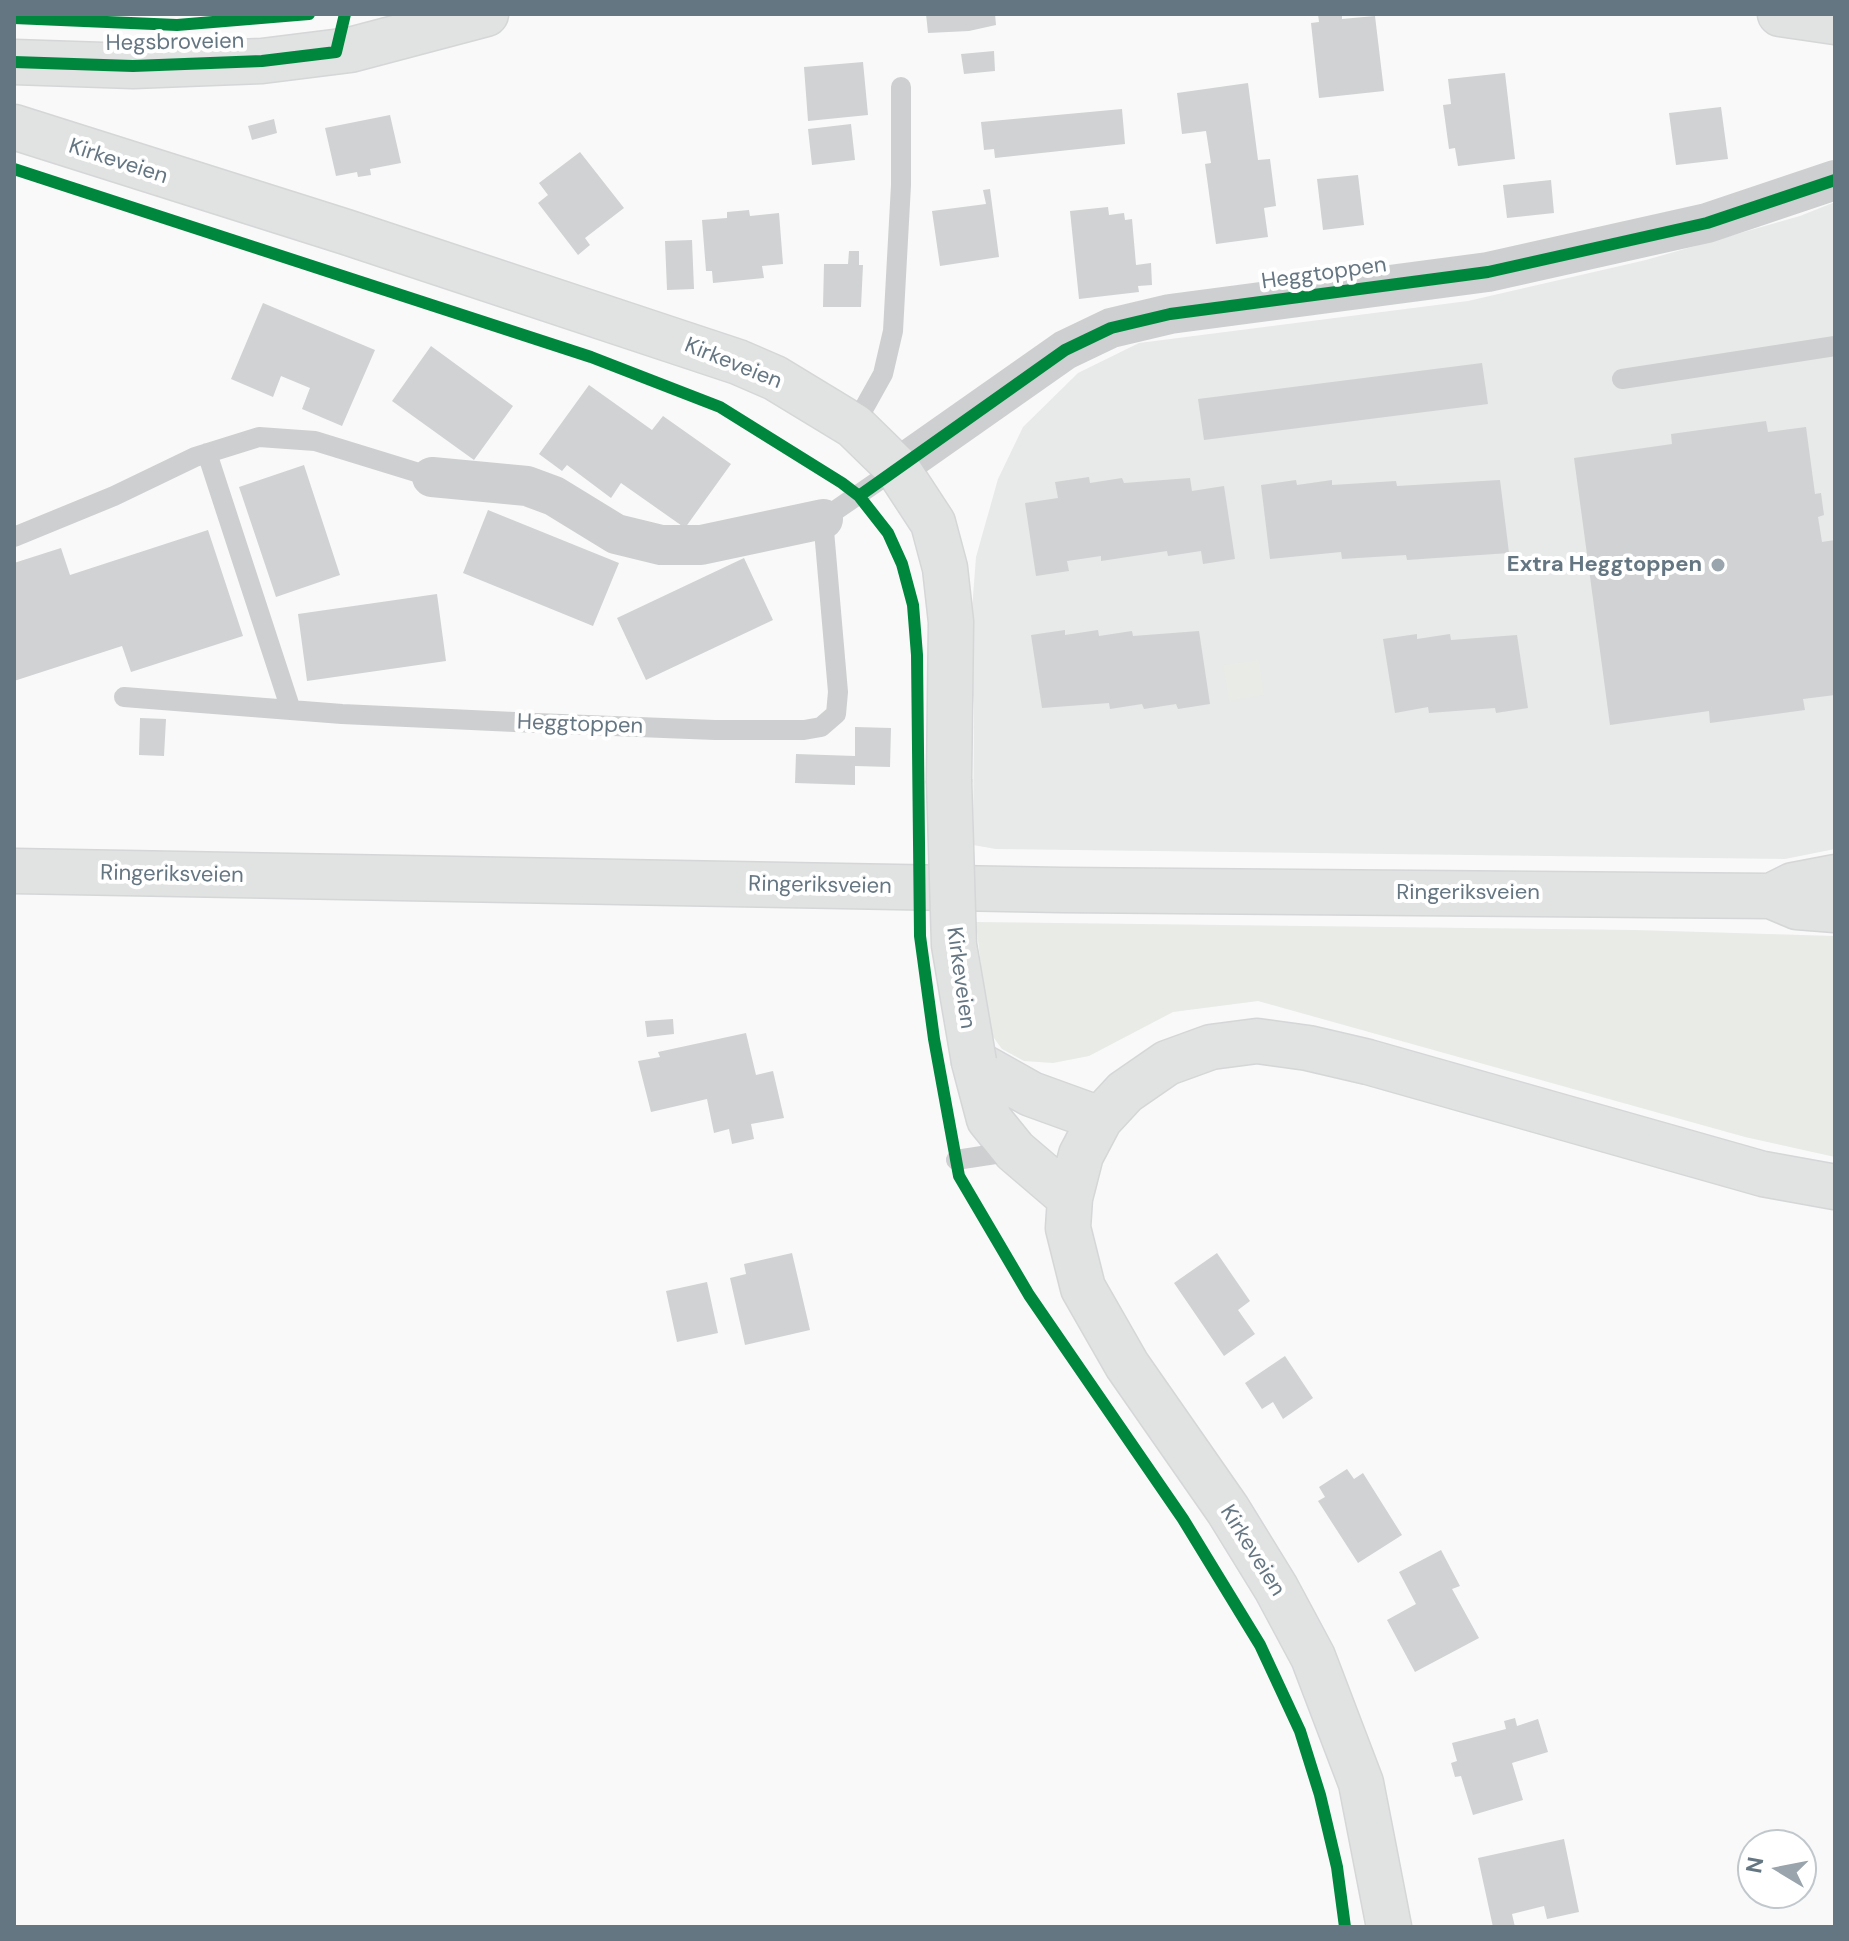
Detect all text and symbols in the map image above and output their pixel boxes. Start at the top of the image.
street label: Hegsbroveien [105,29,245,57]
street label: Kirkeveien [65,134,171,190]
street label: Heggtoppen [1260,252,1388,296]
street label: Kirkeveien [681,333,785,395]
place label: Extra Heggtoppen [1507,552,1702,578]
marker: Extra Heggtoppen [1709,556,1727,574]
street label: Heggtoppen [517,710,643,740]
street label: Ringeriksveien [100,861,244,889]
street label: Ringeriksveien [748,872,892,900]
street label: Ringeriksveien [1396,880,1540,906]
street label: Kirkeveien [940,925,980,1031]
street label: Kirkeveien [1214,1501,1290,1601]
north arrow [1737,1829,1817,1909]
text: N [1739,1855,1771,1876]

